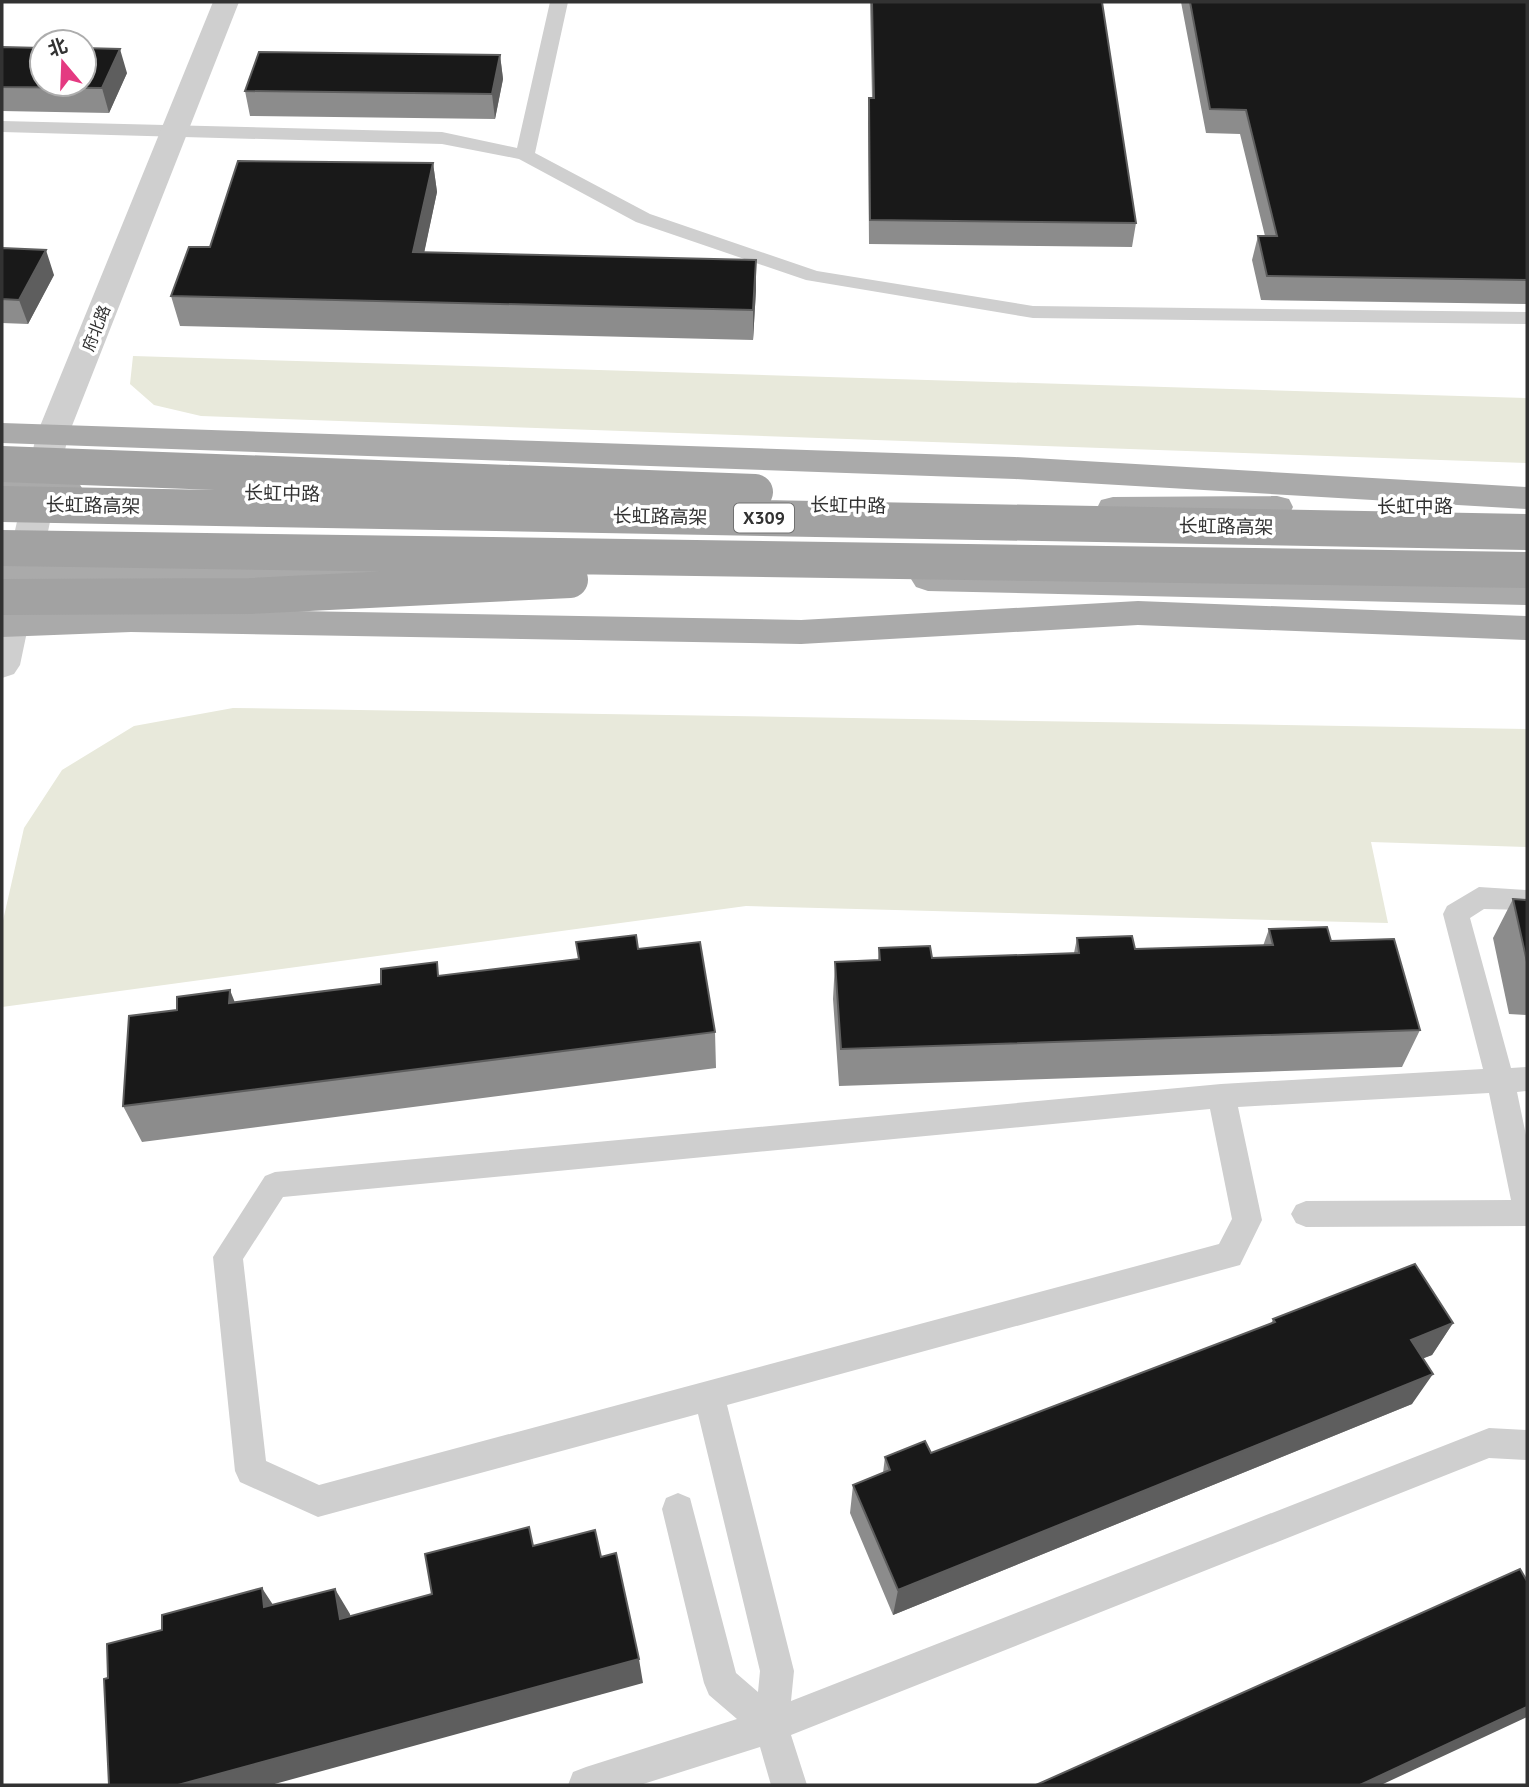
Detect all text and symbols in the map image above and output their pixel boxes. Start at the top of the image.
north arrow [28,28,98,98]
text: 北 [45,32,70,61]
street label: 府北路 [78,302,114,354]
street label: 长虹中路 [244,480,320,506]
street label: 长虹路高架 [45,492,141,518]
street label: 长虹中路 [810,492,886,518]
street label: 长虹中路 [1377,494,1453,518]
street label: 长虹路高架 [612,503,708,529]
road number: X309 [734,504,794,532]
street label: 长虹路高架 [1178,513,1274,539]

